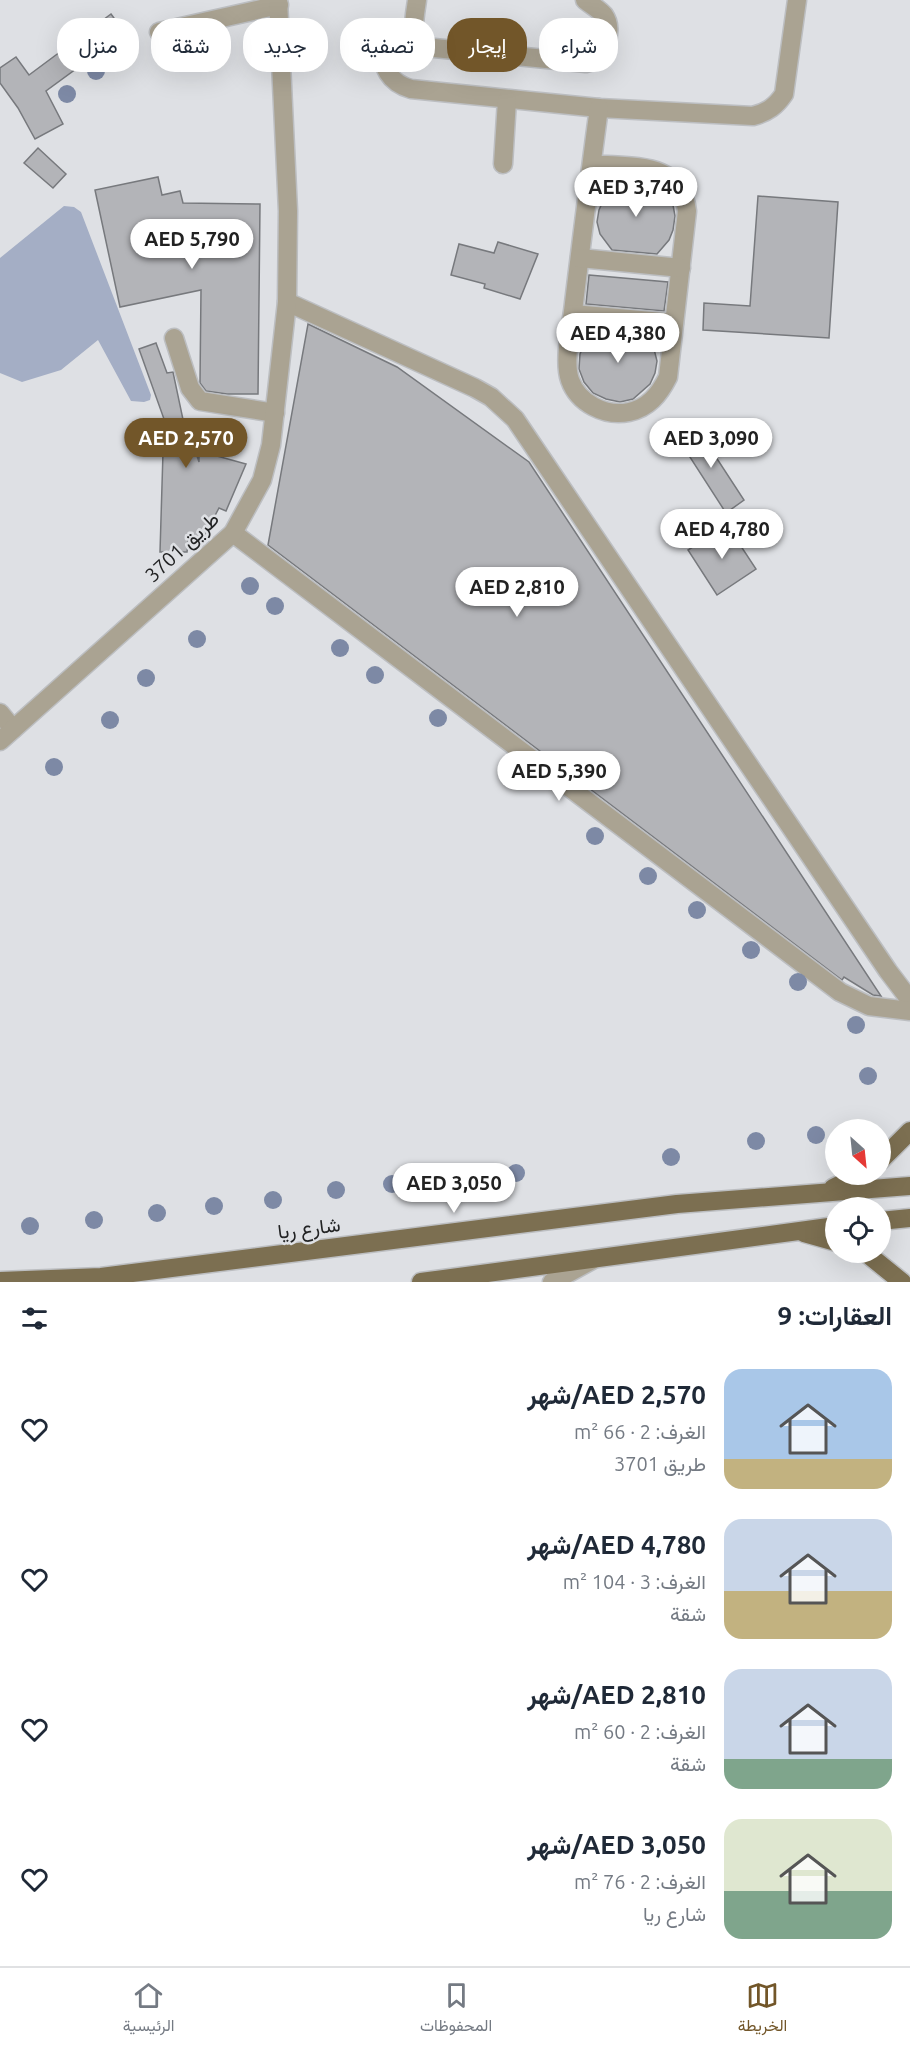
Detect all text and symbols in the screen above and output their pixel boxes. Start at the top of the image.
chip: منزل [57,18,139,72]
chip: شقة [151,18,231,72]
chip: جديد [243,18,328,72]
chip: تصفية [340,18,435,72]
chip: إيجار [447,18,527,72]
chip: شراء [539,18,618,72]
pin: AED 3,740 [567,167,705,218]
text: AED 3,740 [588,175,684,198]
pin: AED 5,790 [123,219,261,270]
text: AED 5,790 [144,227,240,250]
pin: AED 4,380 [549,313,687,364]
text: AED 4,380 [570,321,666,344]
pin: AED 2,570 [117,418,255,469]
pin: AED 3,090 [642,418,780,469]
text: AED 2,570 [138,426,234,449]
text: AED 3,090 [663,426,759,449]
street label: طريق 3701 [140,507,225,588]
pin: AED 4,780 [653,509,791,560]
text: AED 4,780 [674,517,770,540]
pin: AED 2,810 [448,567,586,618]
text: AED 2,810 [469,575,565,598]
pin: AED 5,390 [490,751,628,802]
text: AED 5,390 [511,759,607,782]
north arrow [825,1119,891,1185]
map controls [825,1119,891,1263]
pin: AED 3,050 [385,1163,523,1214]
text: AED 3,050 [406,1171,502,1194]
button: locate [825,1197,891,1263]
street label: شارع ريا [276,1212,342,1246]
text: العقارات: 9 [778,1301,892,1330]
icon: filters [18,1302,51,1335]
text: AED 2,570/شهر [527,1380,706,1409]
icon: home [772,1393,844,1465]
icon: heart [18,1413,51,1446]
text: الغرف: 2 · 66 m² [574,1420,706,1443]
text: طريق 3701 [614,1452,706,1475]
text: AED 4,780/شهر [527,1530,706,1559]
icon: home [772,1543,844,1615]
icon: heart [18,1563,51,1596]
text: الغرف: 3 · 104 m² [563,1570,706,1593]
text: شقة [670,1602,706,1625]
text: AED 2,810/شهر [527,1680,706,1709]
icon: home [772,1693,844,1765]
icon: heart [18,1713,51,1746]
text: الغرف: 2 · 60 m² [574,1720,706,1743]
text: شقة [670,1752,706,1775]
text: AED 3,050/شهر [527,1830,706,1859]
icon: home [772,1843,844,1915]
icon: heart [18,1863,51,1896]
text: الغرف: 2 · 76 m² [574,1870,706,1893]
text: شارع ريا [643,1902,706,1925]
tab: الرئيسية [123,1979,175,2040]
tab: المحفوظات [420,1979,492,2040]
tab: الخريطة [738,1979,787,2040]

